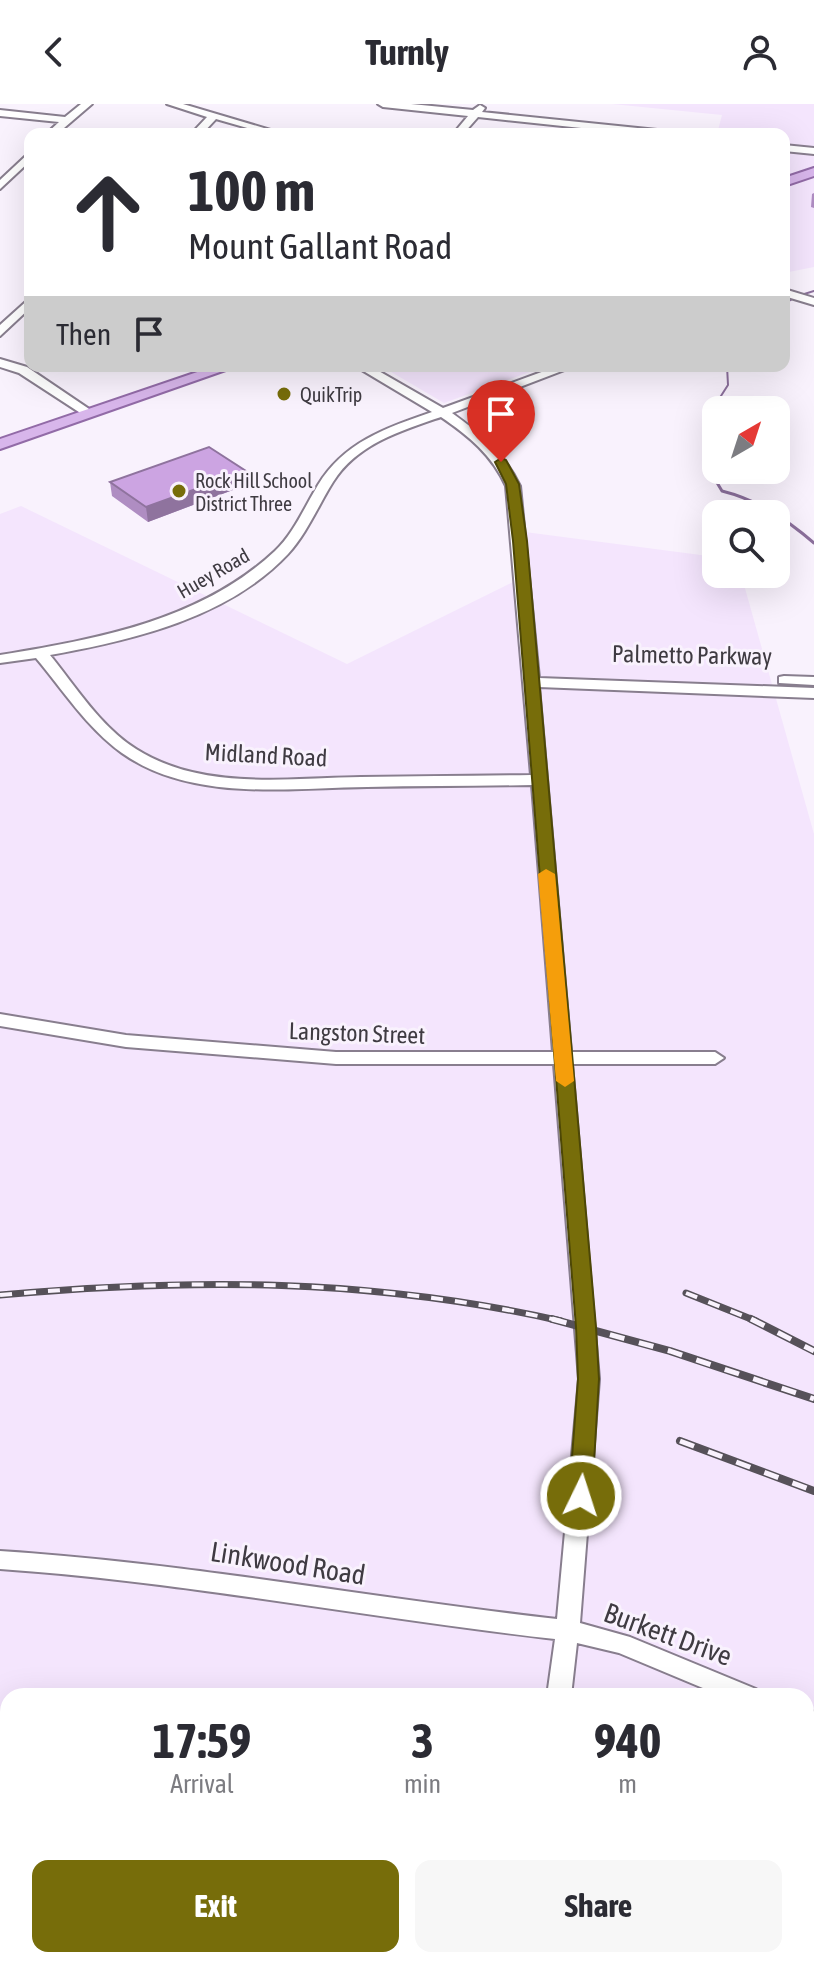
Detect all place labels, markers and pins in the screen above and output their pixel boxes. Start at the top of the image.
pin [467,380,535,462]
place label: QuikTrip [300,383,362,406]
marker: QuikTrip [275,385,293,403]
place label: Rock Hill School District Three [195,469,313,515]
marker: Rock Hill School District Three [170,482,188,500]

